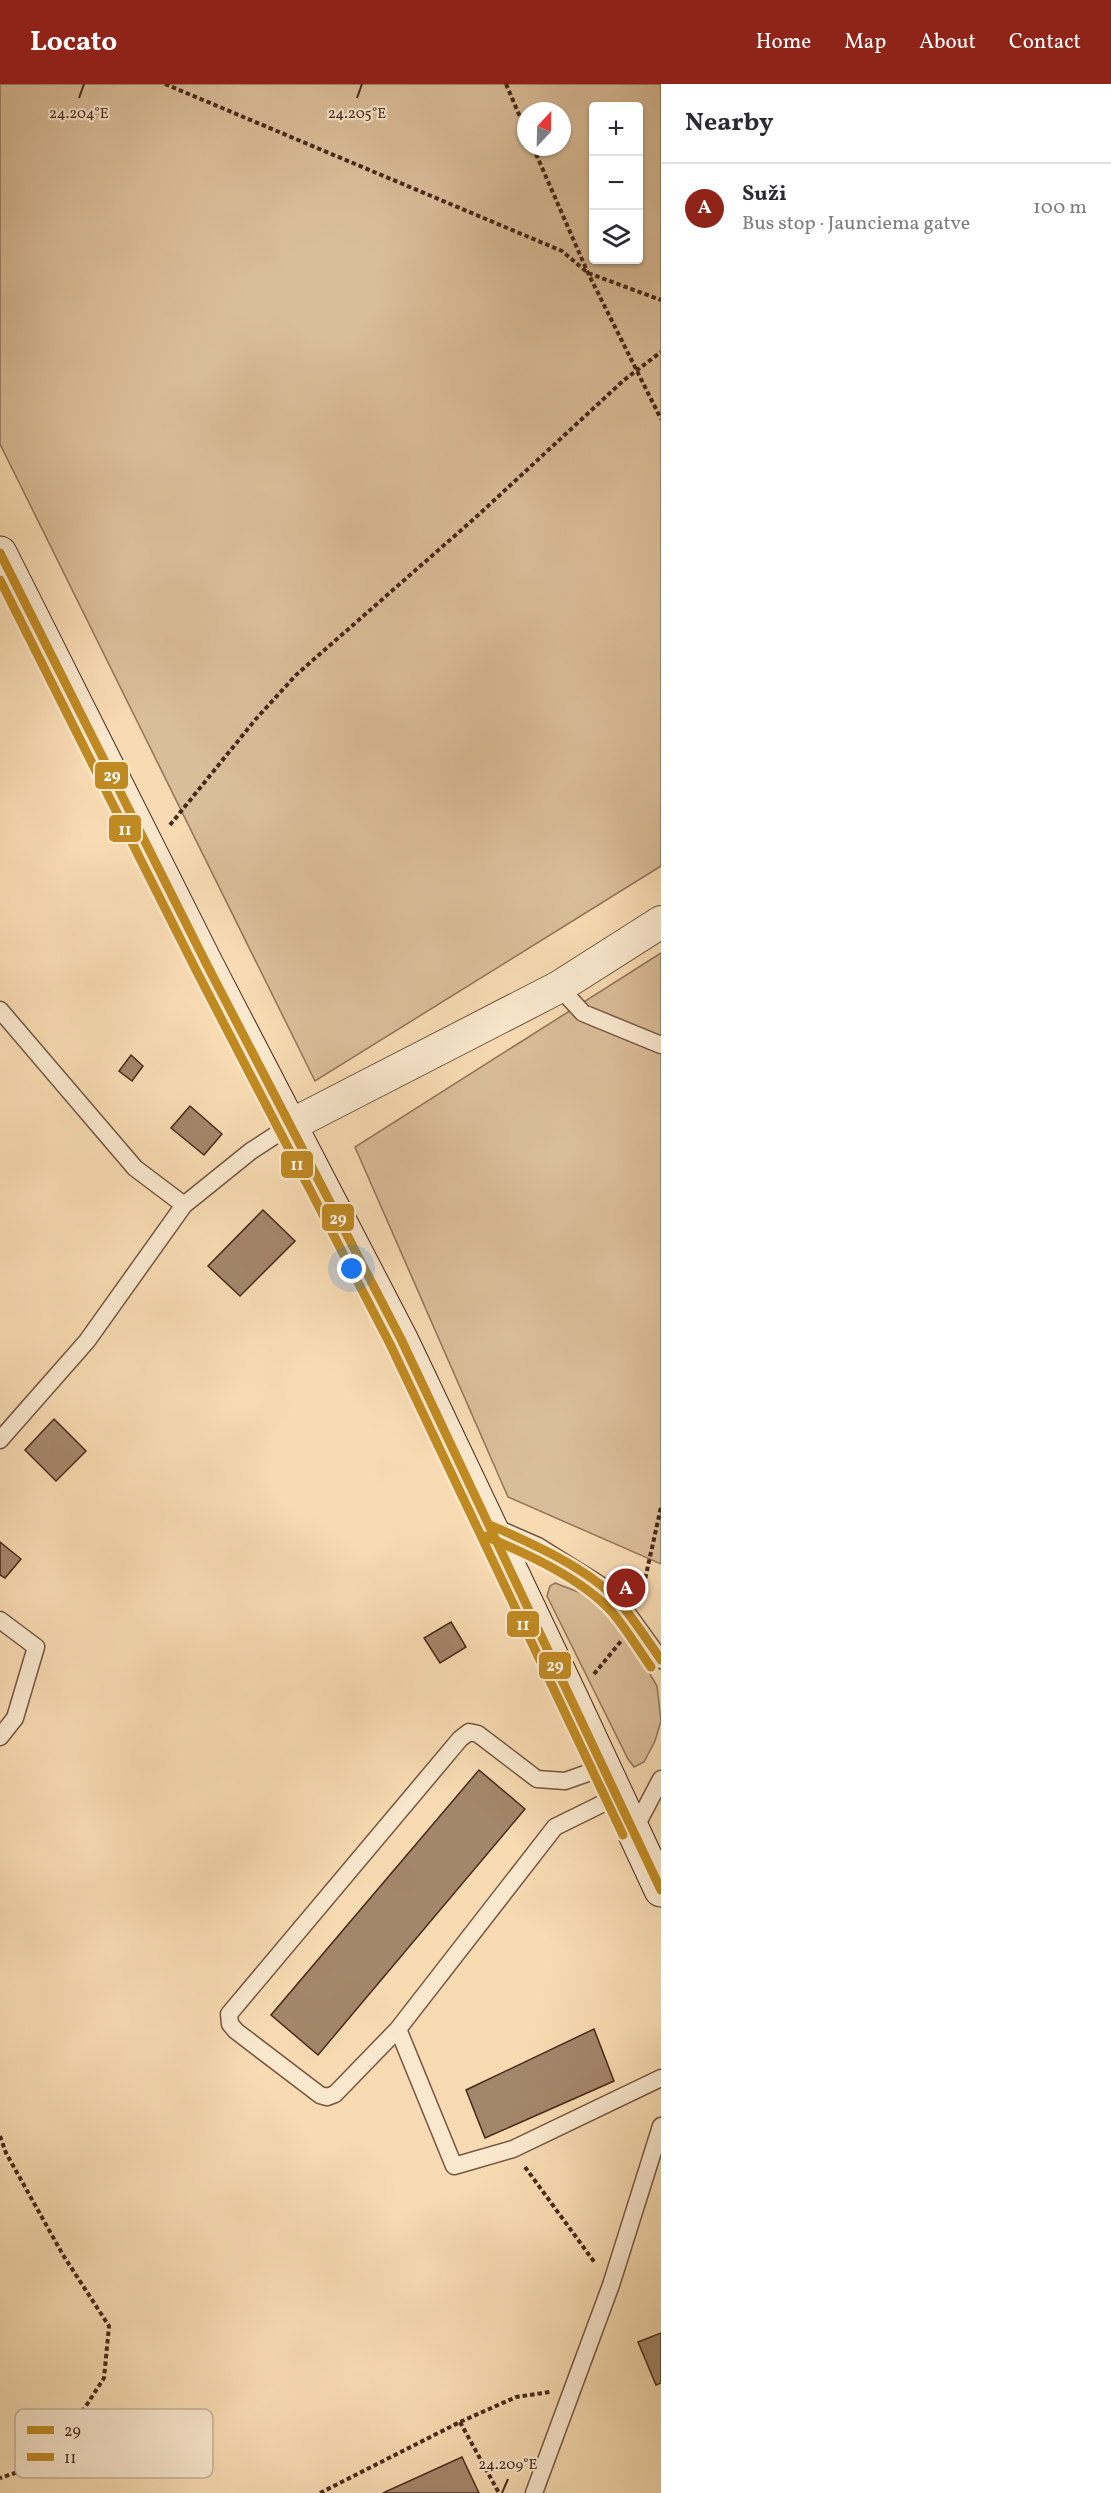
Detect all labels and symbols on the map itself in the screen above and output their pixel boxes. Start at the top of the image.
north arrow [517,102,571,156]
text: 24.204°E [49,104,109,125]
text: 24.205°E [328,104,386,125]
line badge: 29 [94,761,129,790]
text: 29 [103,766,121,788]
line badge: 11 [108,814,142,843]
text: 11 [119,820,131,842]
line badge: 11 [280,1150,314,1179]
text: 11 [291,1155,303,1177]
line badge: 29 [321,1203,355,1232]
text: 29 [329,1209,347,1231]
your location [337,1254,366,1283]
pin: A [606,1566,646,1610]
line badge: 11 [506,1610,540,1638]
text: 11 [517,1615,529,1637]
line badge: 29 [538,1651,572,1680]
text: 29 [546,1656,564,1678]
legend [15,2409,213,2478]
text: 29 [64,2421,81,2443]
text: 11 [64,2448,76,2470]
text: 24.209°E [478,2455,538,2476]

